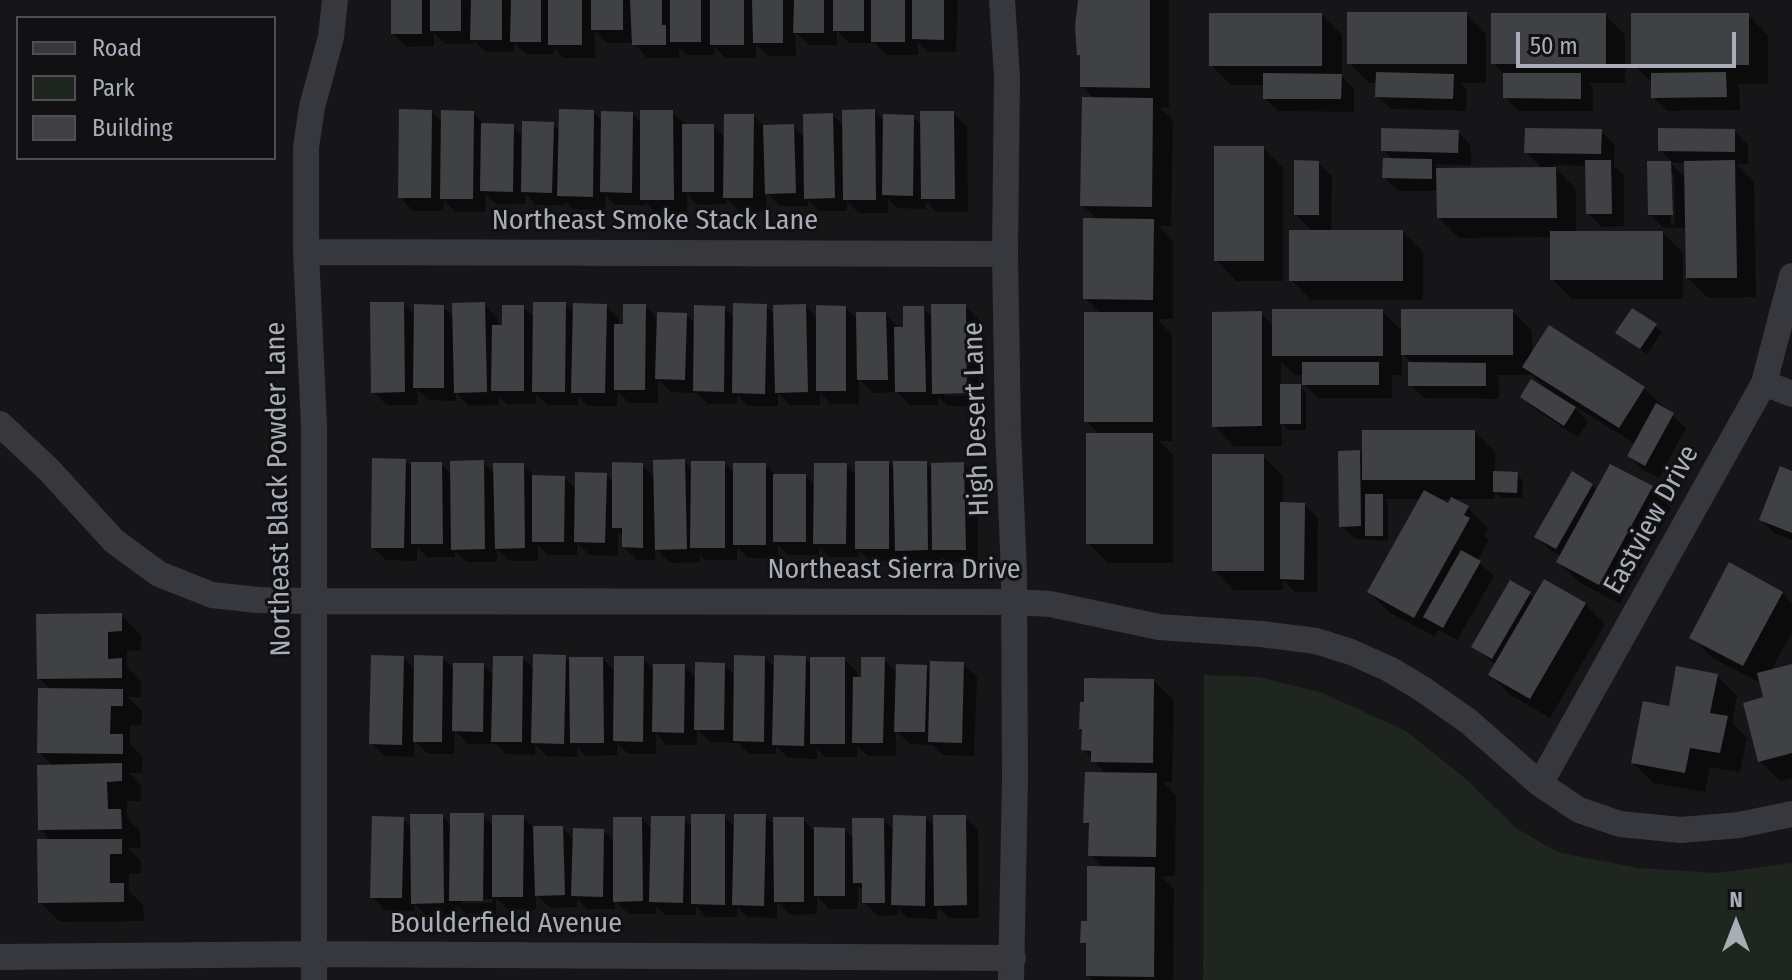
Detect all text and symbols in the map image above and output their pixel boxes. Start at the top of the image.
legend [16,16,276,160]
scale bar [1520,16,1740,66]
text: 50 m [1530,32,1578,60]
text: Road [92,34,142,62]
text: Park [92,74,135,102]
text: Building [92,114,173,142]
street label: Northeast Smoke Stack Lane [492,204,818,238]
street label: Northeast Black Powder Lane [259,321,299,657]
street label: High Desert Lane [957,321,997,517]
street label: Eastview Drive [1597,440,1707,600]
street label: Northeast Sierra Drive [767,553,1021,587]
north arrow [1696,884,1776,964]
text: N [1729,886,1743,913]
street label: Boulderfield Avenue [390,907,622,941]

